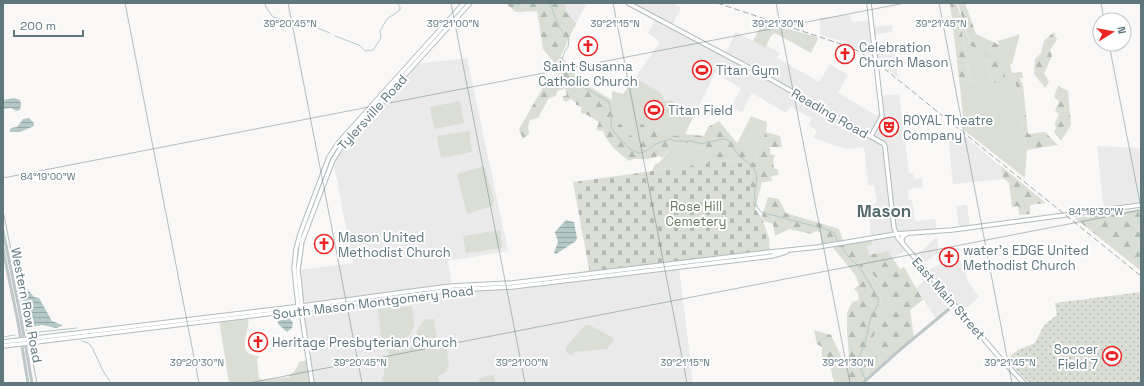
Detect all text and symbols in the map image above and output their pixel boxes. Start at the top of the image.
scale bar [14,12,83,38]
north arrow [1092,12,1132,52]
text: 39°20'45"N [263,17,317,30]
text: 39°21'00"N [427,17,479,30]
text: 39°21'15"N [590,17,640,30]
text: 39°21'30"N [752,17,804,30]
text: 39°21'45"N [915,17,967,30]
text: 200 m [20,18,56,34]
text: N [1114,25,1129,35]
church icon: Saint Susanna Catholic Church [577,35,599,57]
place label: Celebration Church Mason [859,39,948,71]
church icon: Celebration Church Mason [834,43,856,65]
place label: Saint Susanna Catholic Church [538,58,638,90]
sports icon: Titan Gym [691,59,713,81]
place label: Titan Gym [716,62,779,79]
street label: Tylersville Road [334,71,411,154]
street label: Reading Road [788,84,871,142]
sports icon: Titan Field [643,99,665,121]
place label: Titan Field [668,102,733,119]
place label: ROYAL Theatre Company [903,112,993,144]
theatre icon: ROYAL Theatre Company [878,116,900,138]
text: 84°19'00"W [21,170,76,183]
park label: Rose Hill Cemetery [666,198,726,230]
district label: Mason [857,200,911,222]
text: 84°18'30"W [1069,205,1124,218]
place label: Mason United Methodist Church [338,229,451,261]
church icon: Mason United Methodist Church [313,233,335,255]
place label: water's EDGE United Methodist Church [963,242,1089,274]
street label: Western Row Road [7,246,46,364]
church icon: water's EDGE United Methodist Church [938,246,960,268]
street label: East Main Street [908,254,989,343]
street label: South Mason Montgomery Road [272,282,474,323]
church icon: Heritage Presbyterian Church [247,331,269,353]
place label: Heritage Presbyterian Church [272,334,457,351]
place label: Soccer Field 7 [1054,341,1098,373]
sports icon: Soccer Field 7 [1101,345,1123,367]
text: 39°20'30"N [170,356,224,369]
text: 39°20'45"N [333,356,387,369]
text: 39°21'00"N [496,356,548,369]
text: 39°21'15"N [660,356,710,369]
text: 39°21'30"N [822,356,874,369]
text: 39°21'45"N [984,356,1036,369]

